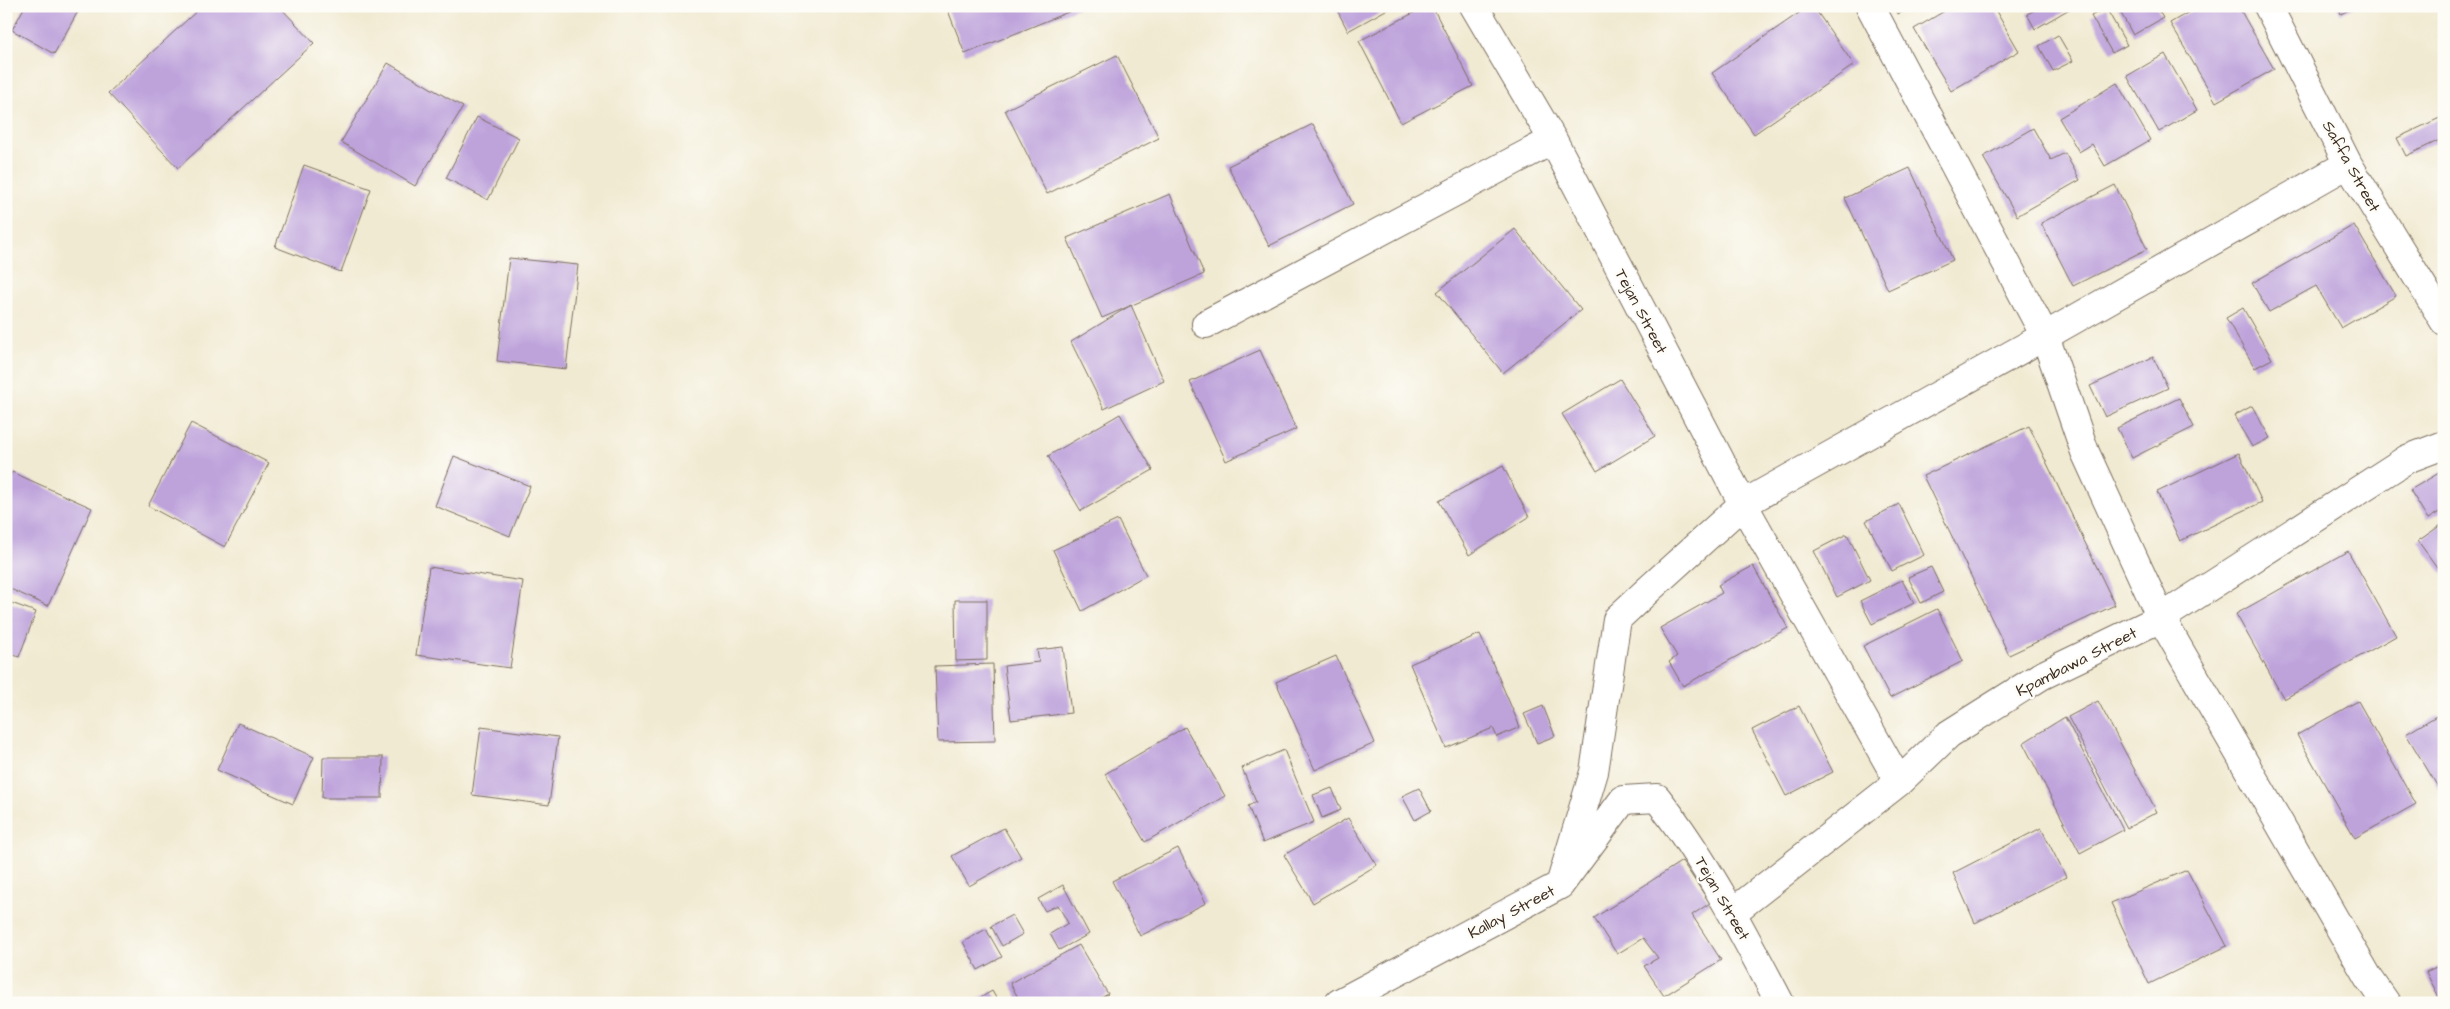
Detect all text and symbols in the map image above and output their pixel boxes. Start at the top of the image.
street label: Saffa Street [2317,117,2386,217]
street label: Tejan Street [1609,265,1673,358]
street label: Kpambawa Street [2012,622,2141,702]
street label: Tejan Street [1689,853,1755,945]
street label: Kallay Street [1464,879,1560,945]

